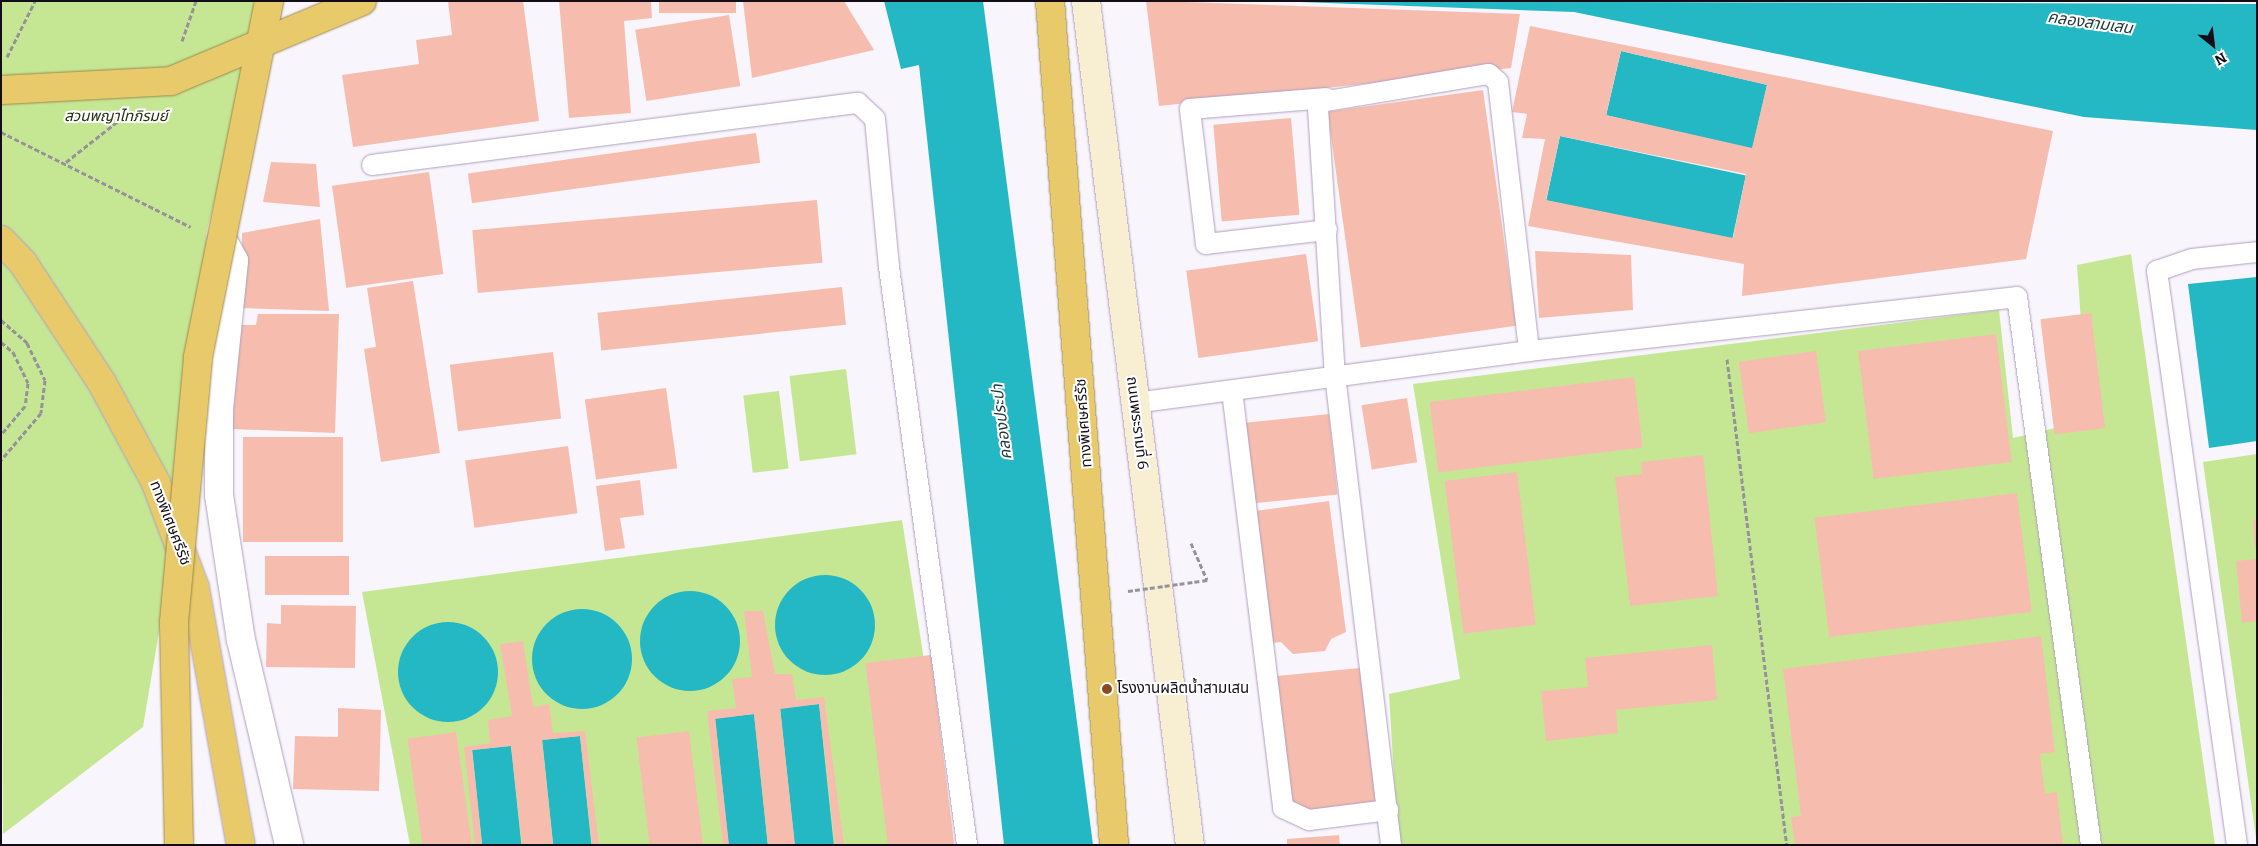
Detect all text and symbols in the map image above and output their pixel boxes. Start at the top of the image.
water label: คลองสามเสน [2046,8,2134,38]
north arrow [2188,20,2238,70]
text: N [2212,49,2229,69]
park label: สวนพญาไทภิรมย์ [64,108,168,126]
street label: ถนนพระรามที่ 6 [1122,375,1152,471]
street label: ทางพิเศษศรีรัช [1072,378,1096,468]
water label: คลองประปา [988,383,1016,461]
street label: ทางพิเศษศรีรัช [146,478,194,568]
place label: โรงงานผลิตน้ำสามเสน [1117,680,1249,698]
marker: โรงงานผลิตน้ำสามเสน [1101,683,1113,695]

